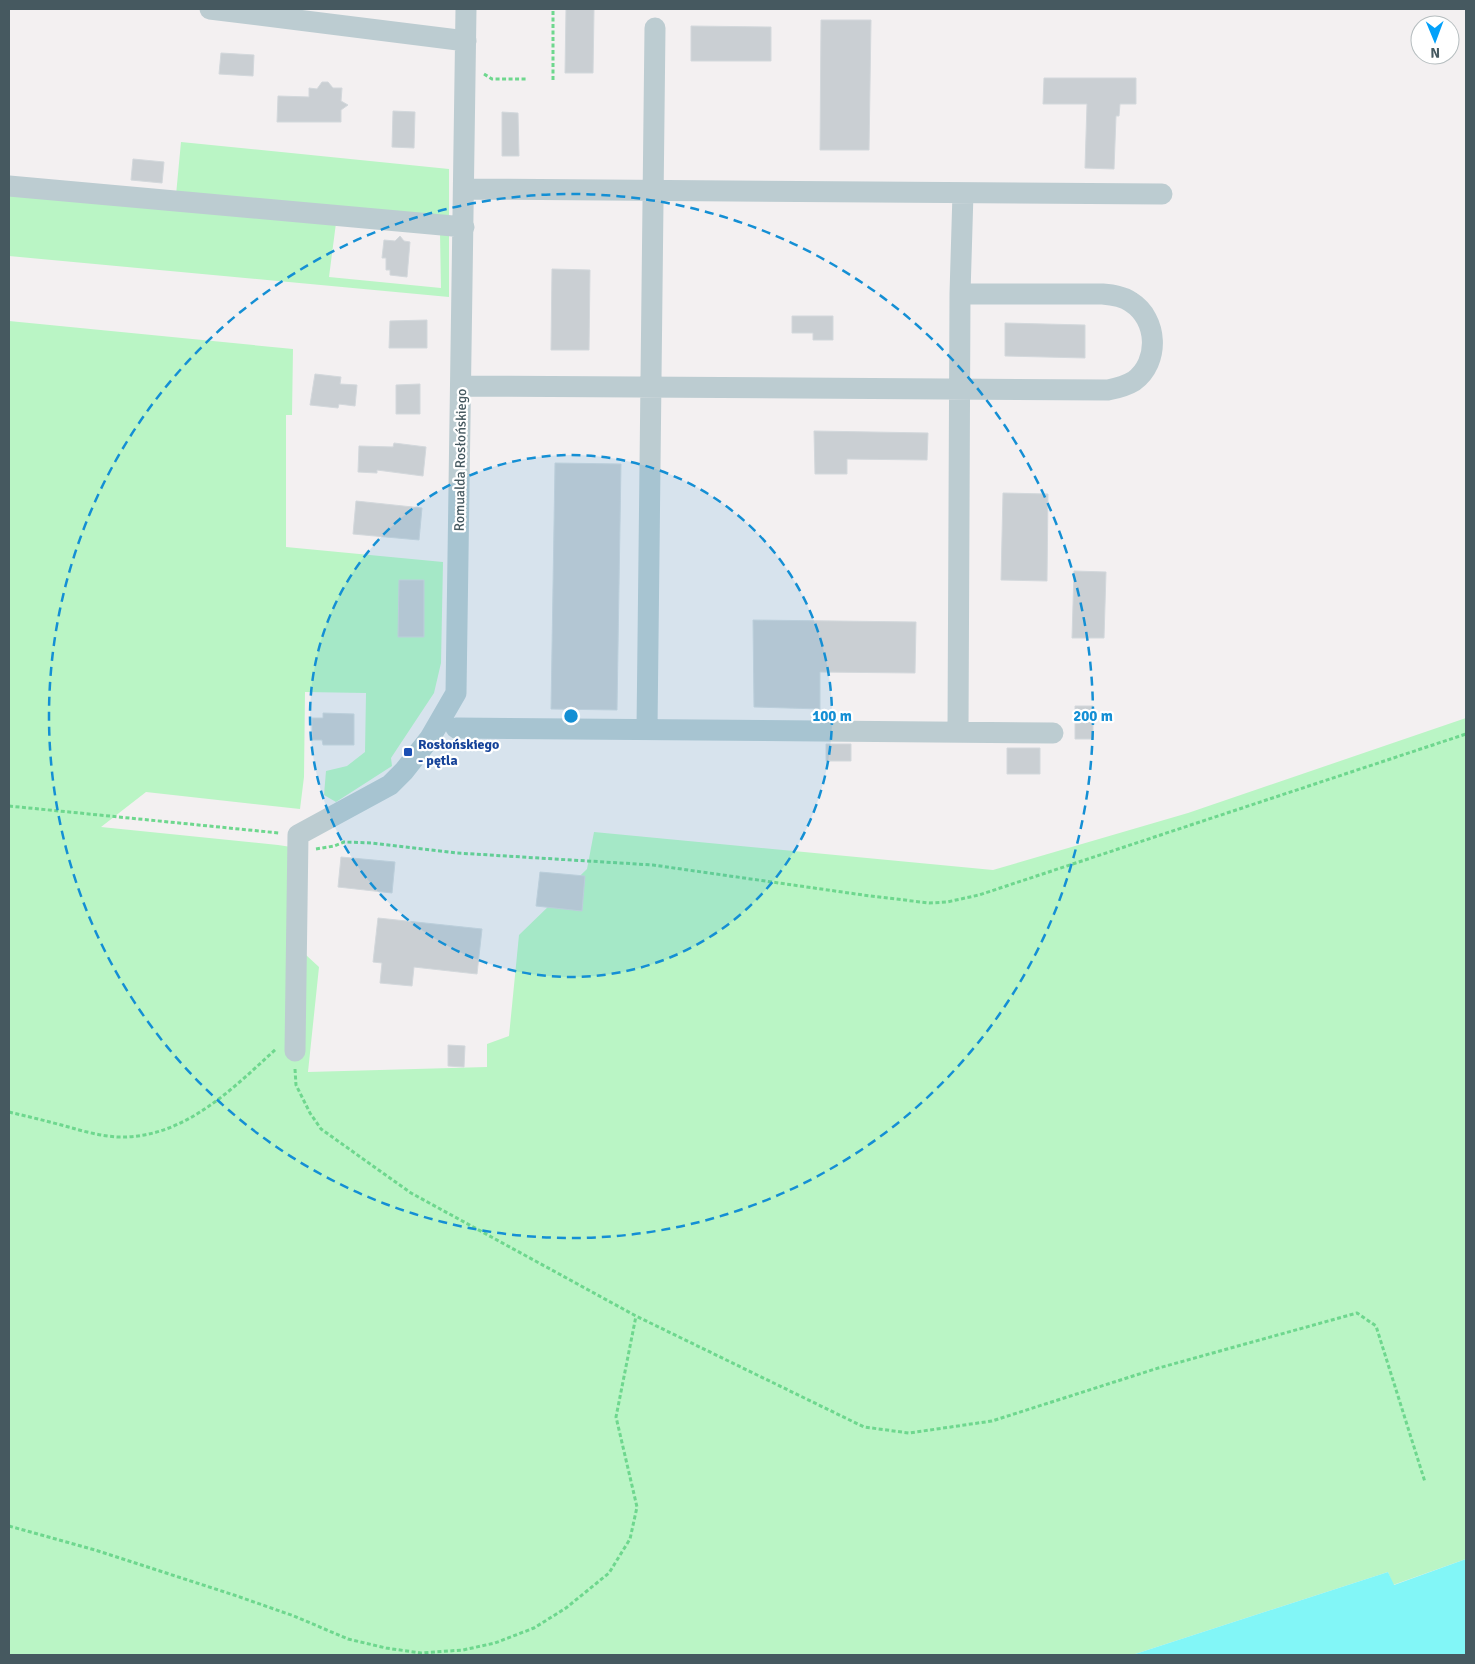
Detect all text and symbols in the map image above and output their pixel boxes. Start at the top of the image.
north arrow [1410,15,1460,65]
text: N [1430,44,1440,61]
street label: Romualda Rosłońskiego [451,388,470,532]
centre of rings [562,707,580,725]
text: 100 m [812,707,852,725]
text: 200 m [1073,707,1113,725]
place label: Rosłońskiego - pętla [418,736,499,769]
marker: Rosłońskiego - pętla [402,746,414,758]

